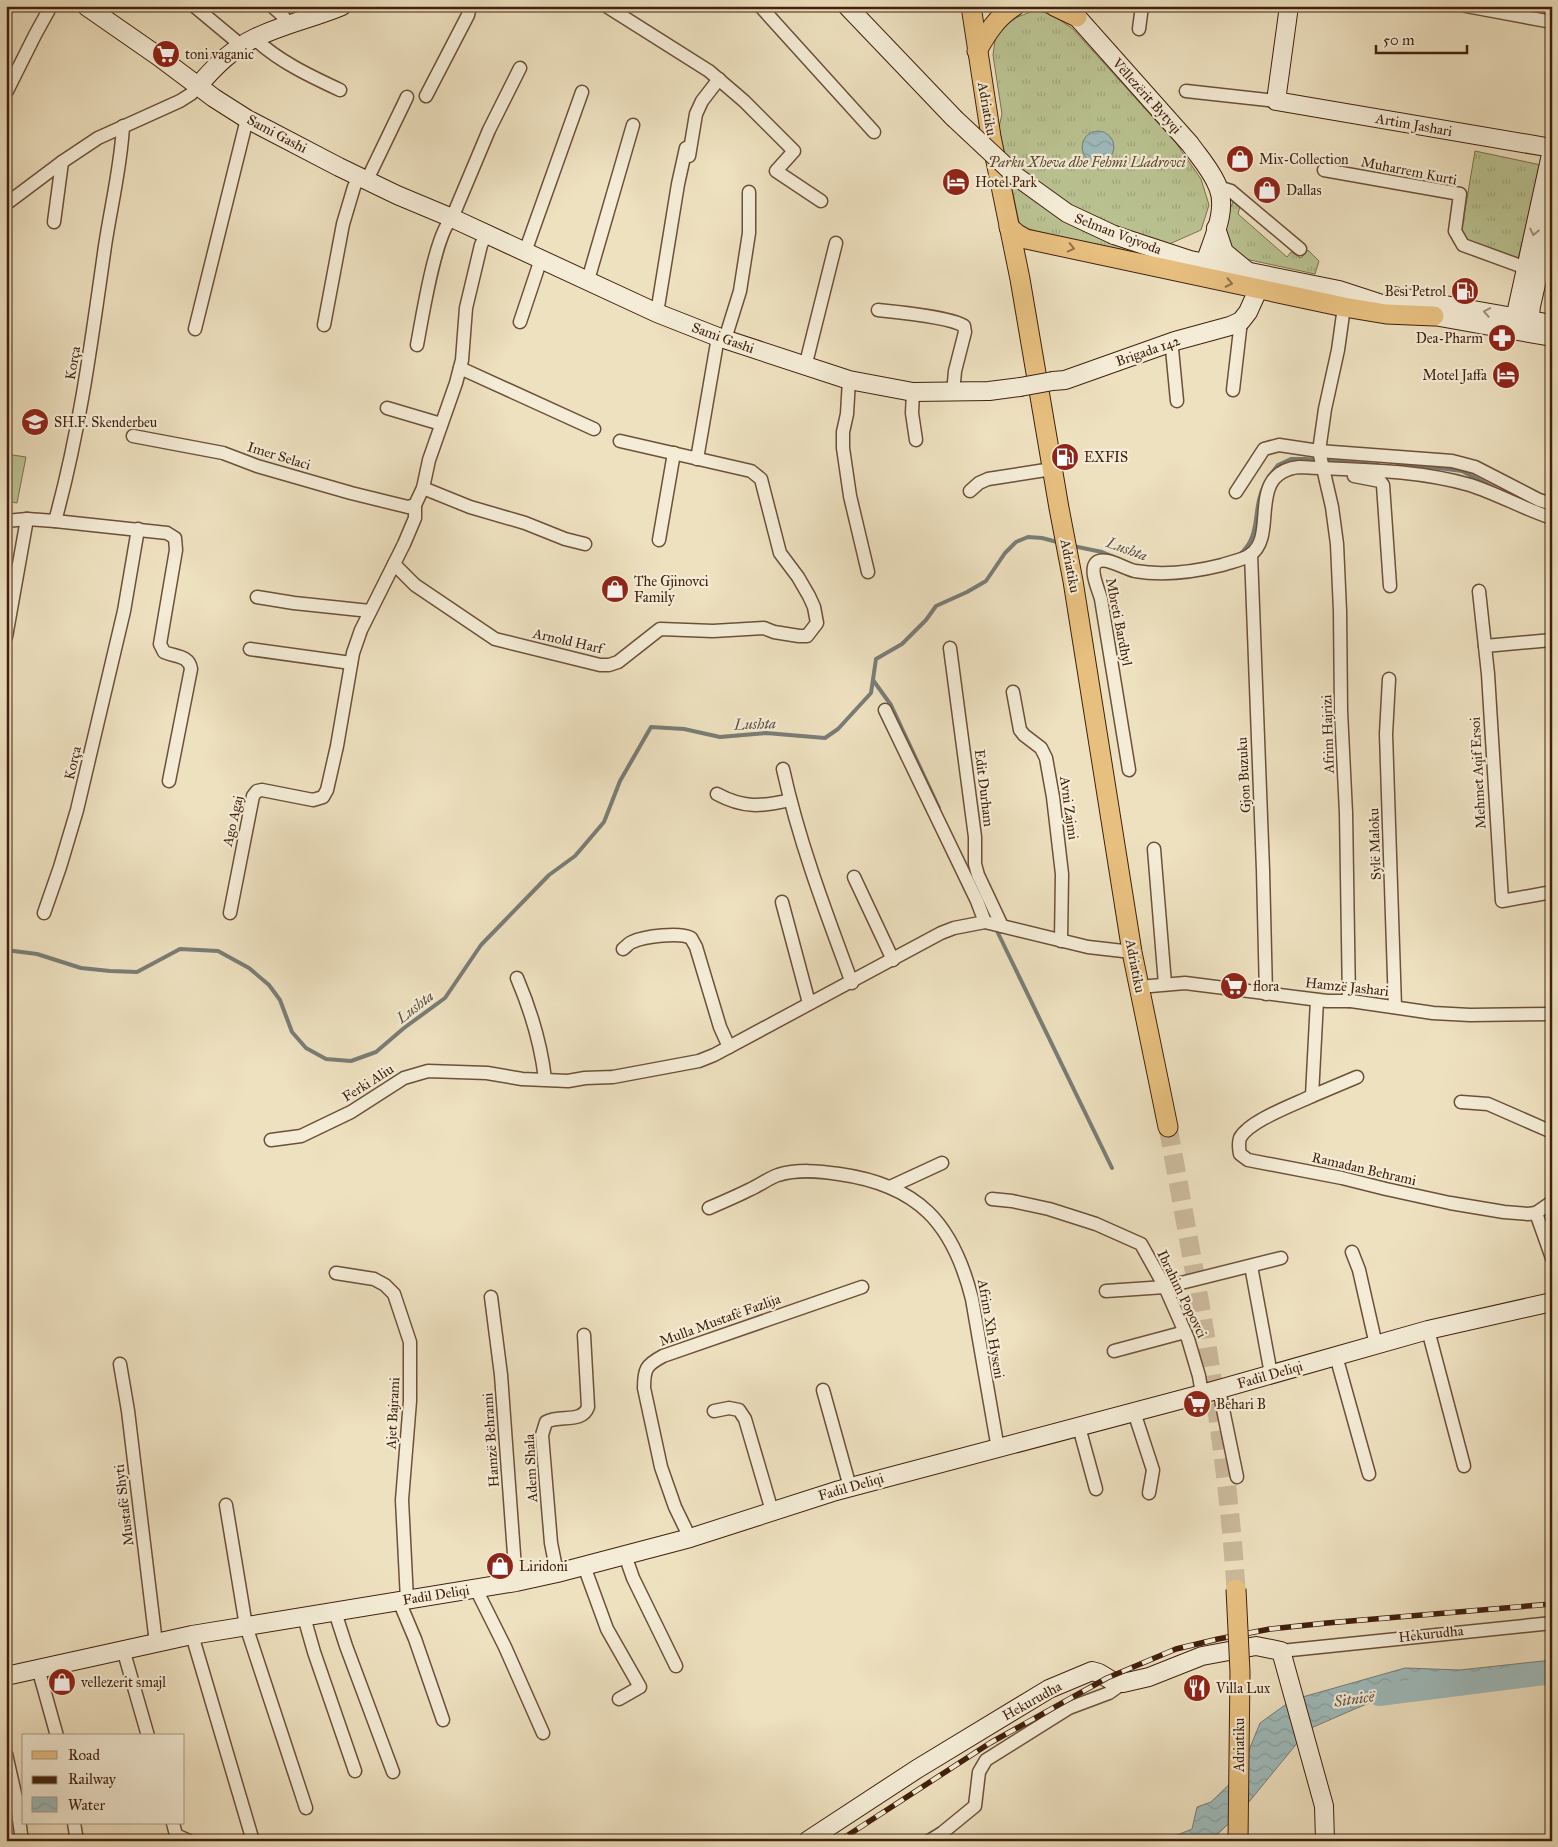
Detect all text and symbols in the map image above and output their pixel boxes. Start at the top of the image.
scale bar [1376,22,1467,54]
text: 50 m [1383,31,1415,49]
supermarket icon: toni vaganic [151,39,181,69]
place label: toni vaganic [185,46,254,63]
street label: Vëllezërit Bytyqi [1107,54,1185,138]
street label: Adriatiku [974,80,1000,138]
street label: Artim Jashari [1373,110,1454,141]
street label: Sami Gashi [244,111,310,157]
shop icon: Mix-Collection [1225,144,1255,174]
place label: Mix-Collection [1259,151,1349,168]
street label: Muharrem Kurti [1359,153,1459,189]
park label: Parku Xheva dhe Fehmi Lladrovci [988,154,1186,171]
hotel icon: Hotel Park [941,167,971,197]
place label: Hotel Park [975,174,1038,191]
shop icon: Dallas [1252,175,1282,205]
place label: Dallas [1286,182,1322,199]
street label: Selman Vojvoda [1072,210,1164,258]
one-way arrow [1529,228,1540,236]
one-way arrow [1066,242,1075,253]
fuel station icon: Besi Petrol [1450,276,1480,306]
one-way arrow [1225,277,1234,288]
place label: Besi Petrol [1384,283,1446,300]
one-way arrow [1482,308,1491,318]
street label: Sami Gashi [689,319,757,357]
pharmacy icon: Dea-Pharm [1487,323,1517,353]
place label: Dea-Pharm [1416,330,1483,347]
street label: Brigada 142 [1114,332,1182,370]
street label: Korça [62,345,84,381]
hotel icon: Motel Jaffa [1491,360,1521,390]
place label: Motel Jaffa [1422,367,1487,385]
school or university icon: SH.F. Skenderbeu [20,407,50,437]
place label: SH.F. Skenderbeu [54,414,158,431]
street label: Imer Selaci [245,438,313,474]
fuel station icon: EXFIS [1050,442,1080,472]
place label: EXFIS [1084,449,1128,466]
water label: Lushta [1103,533,1150,565]
street label: Adriatiku [1056,537,1084,595]
place label: The Gjinovci Family [634,573,709,606]
shop icon: The Gjinovci Family [600,574,630,604]
street label: Mbreti Bardhyl [1102,577,1136,668]
street label: Arnold Harf [530,624,607,658]
street label: Afrim Hajrizi [1318,694,1338,775]
water label: Lushta [733,714,776,734]
street label: Mehmet Aqif Ersoi [1467,716,1490,830]
street label: Gjon Buzuku [1233,736,1254,813]
street label: Korça [61,745,85,781]
street label: Edit Durham [971,748,997,828]
street label: Avni Zajmi [1056,774,1082,841]
street label: Ago Agaj [219,794,247,849]
street label: Sylë Maloku [1365,807,1385,880]
street label: Adriatiku [1121,937,1149,995]
supermarket icon: flora [1219,971,1249,1001]
street label: Hamzë Jashari [1304,974,1390,1001]
place label: flora [1253,978,1279,995]
water label: Lushta [392,987,437,1028]
street label: Ferki Aliu [339,1060,397,1105]
street label: Ramadan Behrami [1310,1149,1418,1189]
street label: Ibrahim Popovci [1153,1247,1211,1341]
street label: Afrim Xh Hyseni [974,1277,1008,1380]
street label: Mulla Mustafë Fazlija [657,1290,783,1350]
street label: Fadil Deliqi [1235,1358,1305,1393]
street label: Ajet Bajrami [383,1376,403,1450]
supermarket icon: Behari B [1182,1389,1212,1419]
street label: Hamzë Behrami [479,1392,503,1488]
place label: Behari B [1216,1396,1266,1413]
street label: Adem Shala [521,1433,541,1504]
street label: Mustafë Shyti [111,1463,137,1547]
street label: Fadil Deliqi [816,1470,886,1505]
shop icon: Liridoni [485,1551,515,1581]
place label: Liridoni [519,1558,568,1575]
street label: Fadil Deliqi [401,1581,471,1610]
street label: Hekurudha [1398,1622,1464,1646]
shop icon: vellezerit smajl [47,1667,77,1697]
restaurant icon: Villa Lux [1182,1673,1212,1703]
place label: vellezerit smajl [80,1674,166,1691]
street label: Hekurudha [999,1678,1065,1724]
place label: Villa Lux [1215,1680,1271,1697]
water label: Sitnicë [1332,1687,1377,1711]
street label: Adriatiku [1231,1717,1248,1773]
legend [22,1734,185,1824]
text: Road [68,1746,100,1764]
text: Railway [68,1770,117,1788]
text: Water [68,1796,105,1814]

